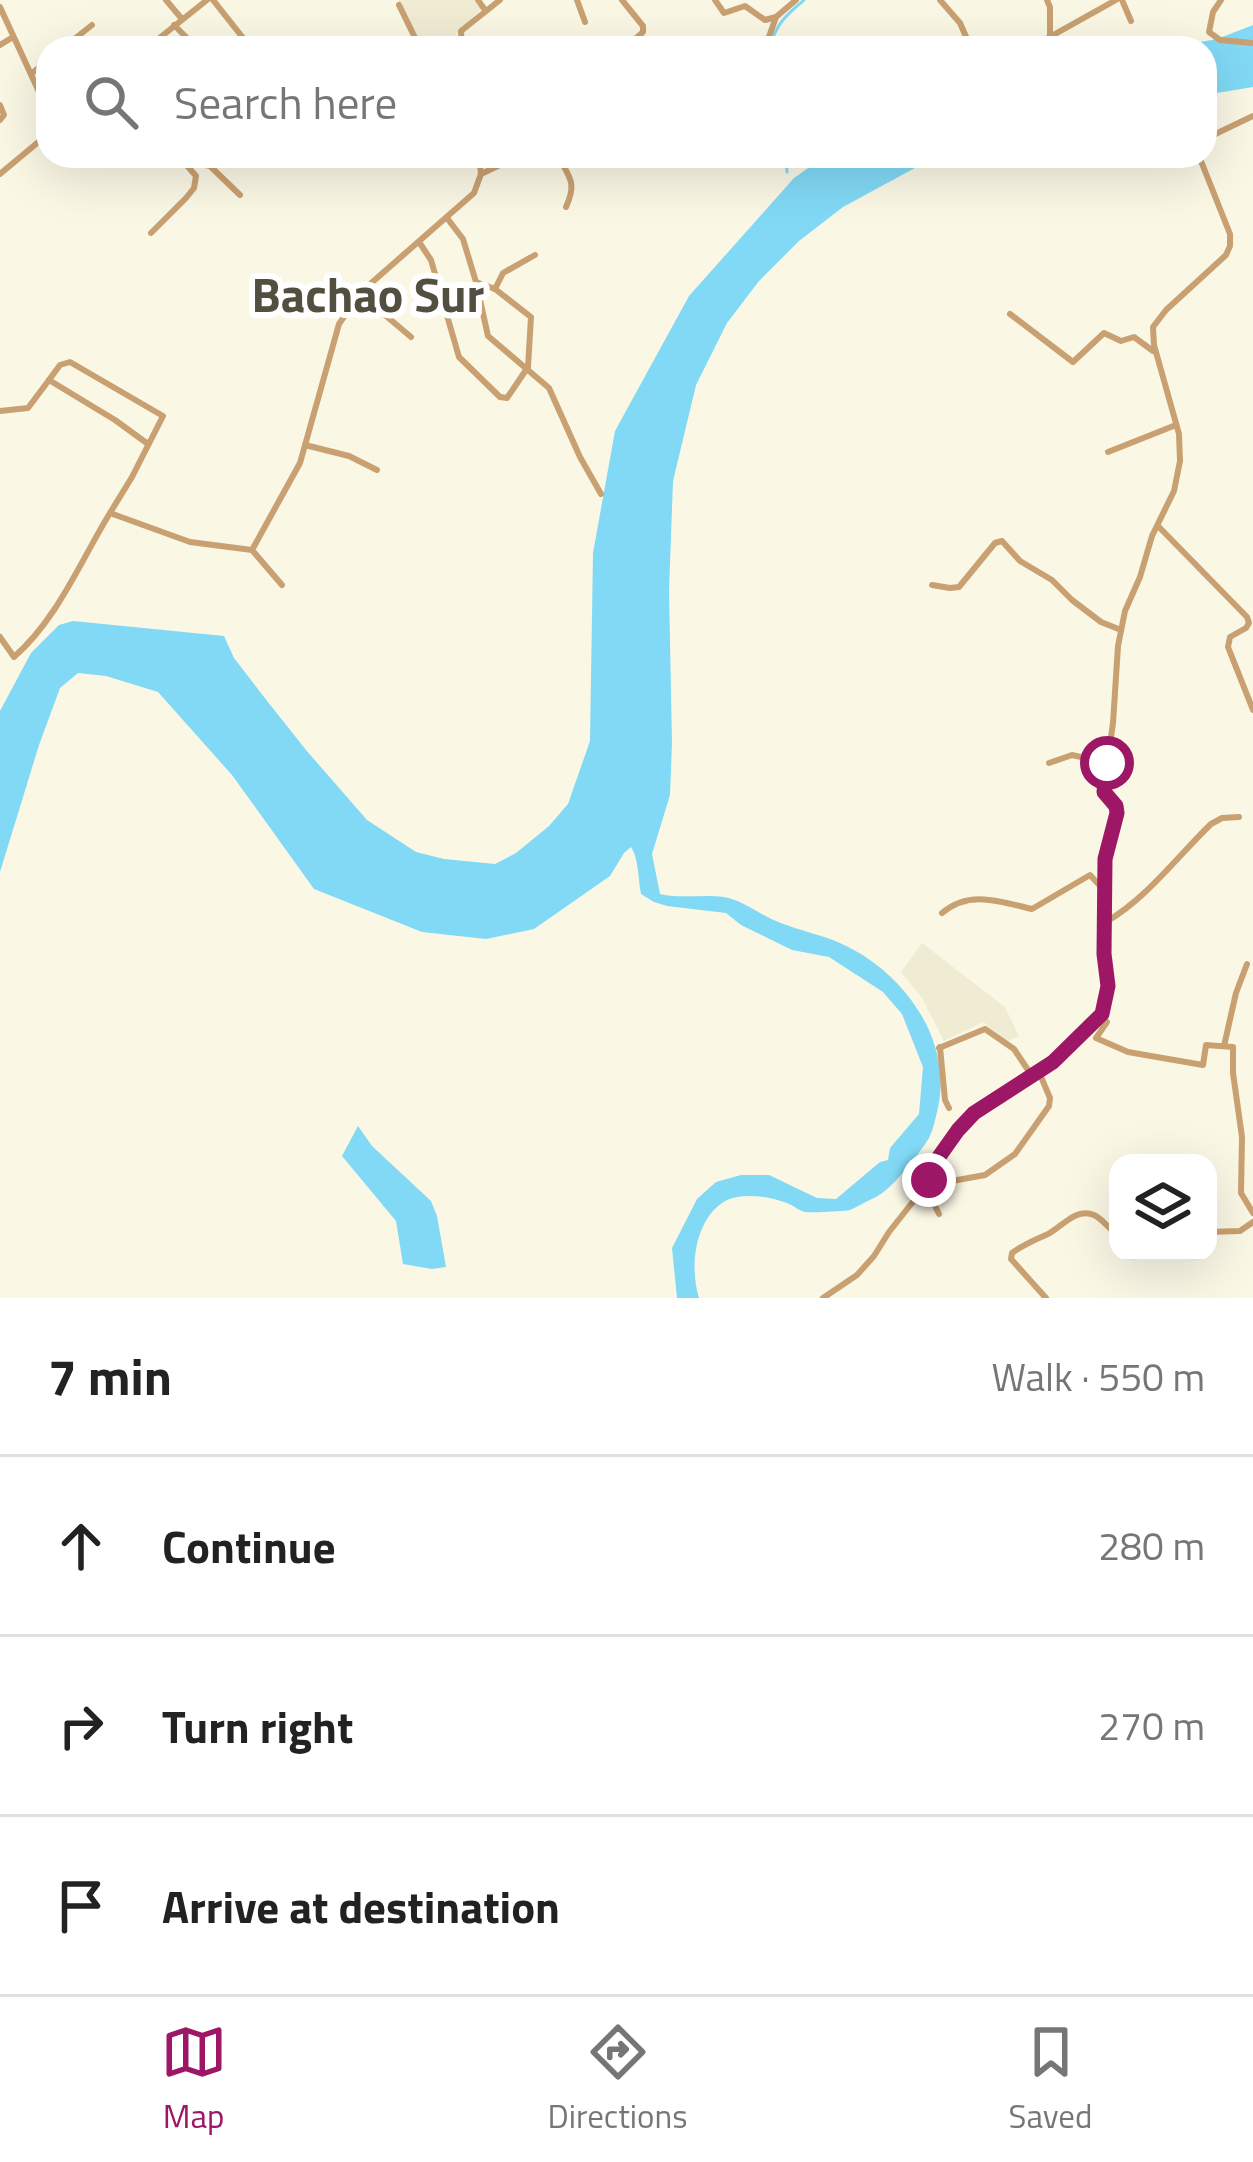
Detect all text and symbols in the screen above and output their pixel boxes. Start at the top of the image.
search box [36,36,1217,168]
text: Search here [174,68,397,136]
icon: search [78,69,144,135]
district label: Bachao Sur [252,258,485,331]
route start [1080,736,1134,790]
route end [902,1153,956,1207]
map controls [1109,1154,1217,1262]
button: layers [1109,1154,1217,1262]
text: 7 min [48,1337,172,1415]
text: Walk · 550 m [991,1347,1205,1406]
text: Continue [162,1512,336,1580]
icon: ahead [48,1513,114,1579]
text: 280 m [1098,1516,1205,1575]
text: Turn right [162,1692,353,1760]
icon: right [48,1693,114,1759]
text: 270 m [1098,1696,1205,1755]
text: Arrive at destination [162,1872,560,1940]
icon: arrive [48,1873,114,1939]
tab: Map [161,2019,227,2141]
tab: Directions [548,2019,688,2141]
tab: Saved [1009,2019,1092,2141]

